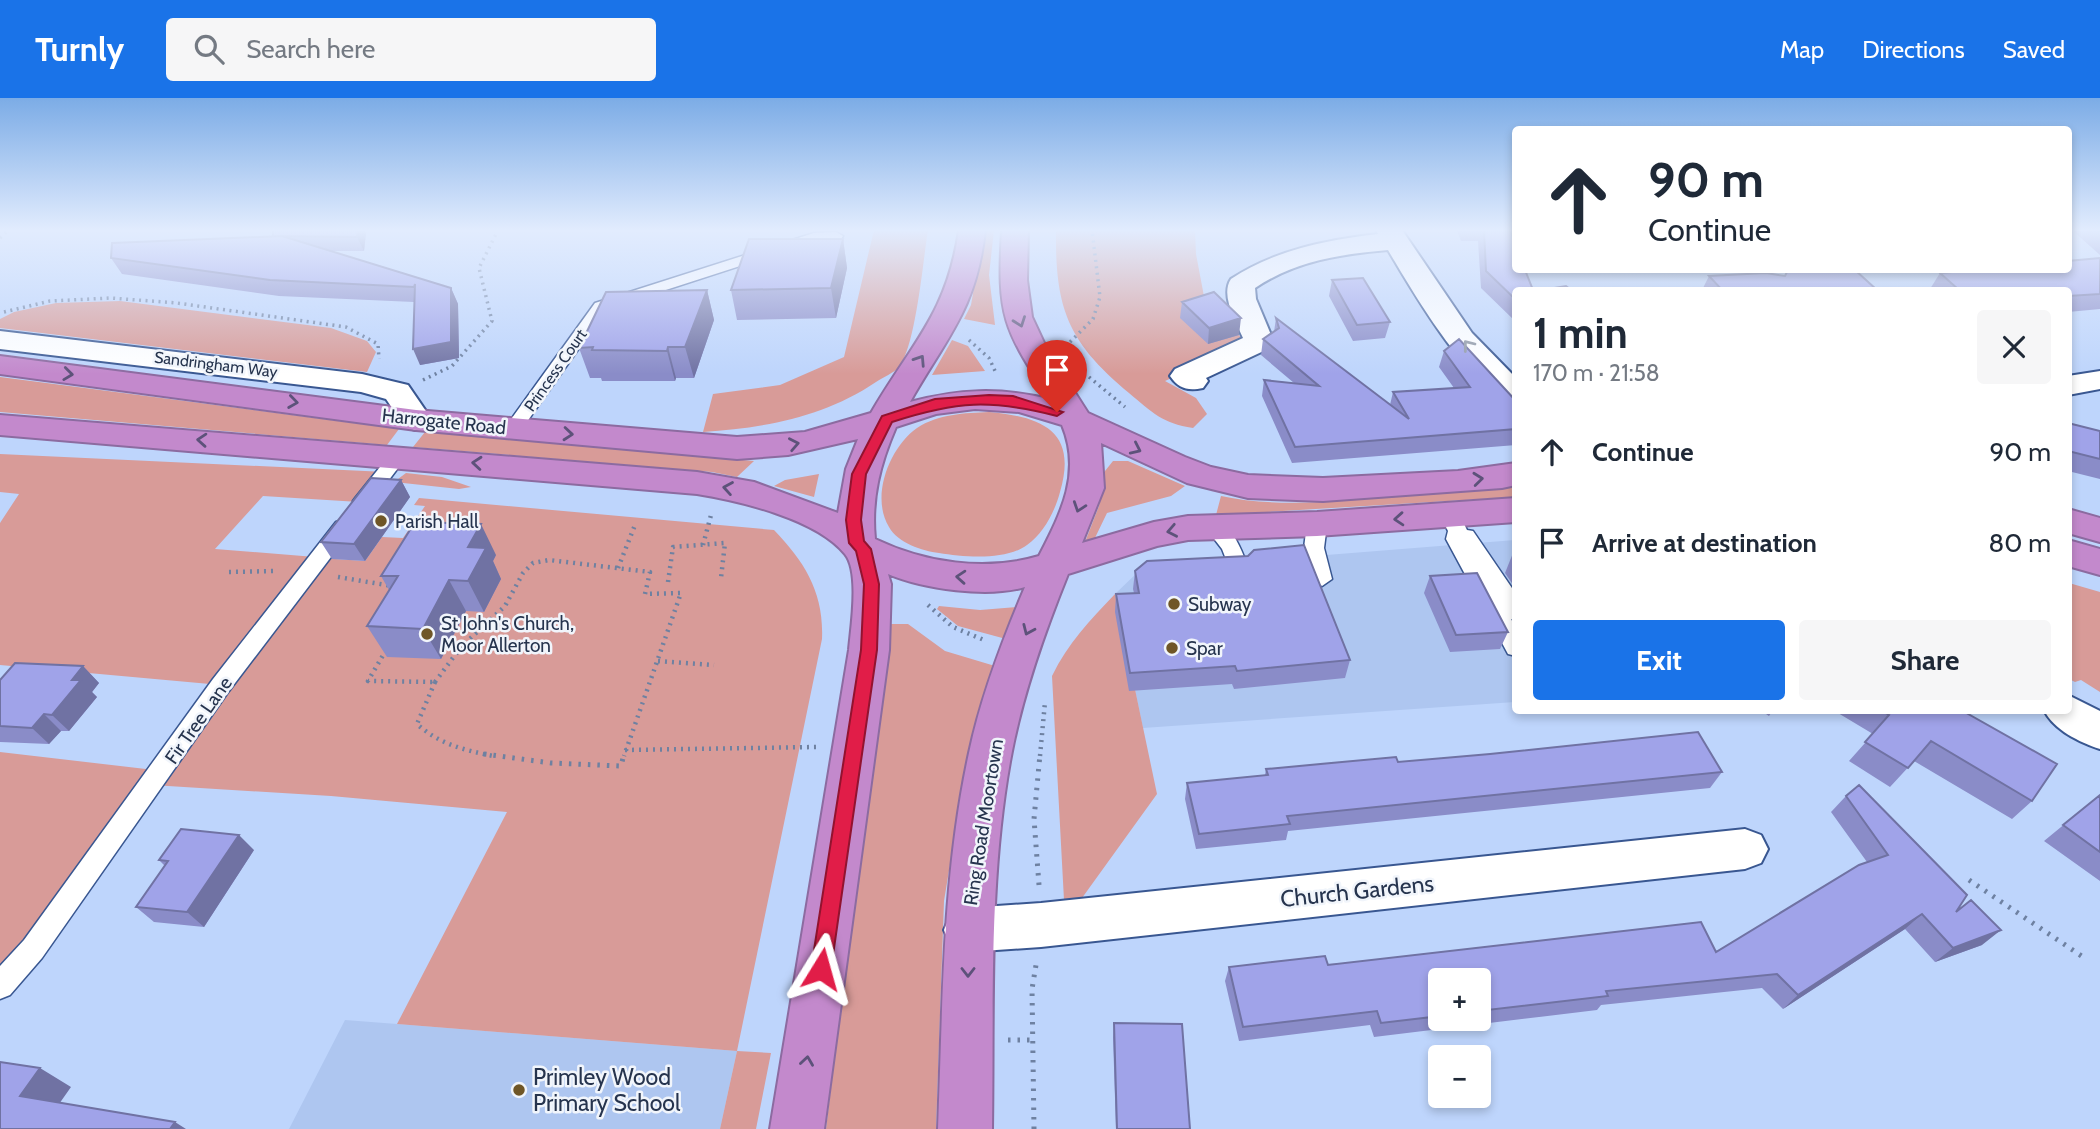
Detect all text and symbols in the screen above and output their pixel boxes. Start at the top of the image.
search box [166,18,656,81]
text: Turnly [35,29,124,69]
icon: search [190,30,228,68]
text: Search here [246,33,375,65]
text: Map [1780,35,1824,64]
text: Directions [1862,35,1965,64]
text: Saved [2003,35,2065,64]
text: 90 m [1648,150,1764,209]
icon: ahead [1533,154,1624,245]
text: Continue [1648,210,1771,249]
text: 1 min [1533,307,1628,359]
button: close [1977,310,2051,384]
one-way arrow [1011,315,1025,327]
street label: Princess Court [520,325,591,415]
pin [1027,340,1087,412]
one-way arrow [1464,341,1477,353]
street label: Sandringham Way [153,348,279,381]
icon: arrive [1038,351,1076,389]
one-way arrow [912,354,925,367]
text: 170 m · 21:58 [1533,359,1660,387]
one-way arrow [62,366,74,381]
one-way arrow [288,395,299,410]
street label: Harrogate Road [381,404,507,439]
one-way arrow [563,426,574,441]
one-way arrow [196,433,207,448]
icon: ahead [1533,433,1571,471]
text: Continue [1592,436,1694,468]
text: 90 m [1989,436,2051,468]
one-way arrow [788,437,800,452]
one-way arrow [1129,440,1141,454]
one-way arrow [472,456,483,471]
one-way arrow [1473,472,1484,487]
one-way arrow [722,481,734,496]
one-way arrow [1073,501,1087,513]
place label: Parish Hall [395,510,479,533]
one-way arrow [1393,511,1404,526]
marker: Parish Hall [373,513,389,529]
one-way arrow [1166,523,1178,538]
icon: arrive [1533,524,1571,562]
text: Arrive at destination [1592,527,1817,559]
text: 80 m [1988,527,2051,559]
one-way arrow [956,570,967,585]
place label: Subway [1188,593,1252,616]
marker: Subway [1166,596,1182,612]
place label: St John's Church, Moor Allerton [441,612,574,657]
button: Exit [1533,620,1785,700]
button: Share [1799,620,2051,700]
one-way arrow [1022,623,1036,635]
marker: St John's Church, Moor Allerton [419,626,435,642]
place label: Spar [1186,637,1223,660]
marker: Spar [1164,640,1180,656]
street label: Fir Tree Lane [160,672,237,768]
street label: Ring Road Moortown [959,737,1008,907]
street label: Church Gardens [1279,869,1435,913]
position arrow [784,932,858,1006]
one-way arrow [960,968,976,978]
map controls [1428,968,1491,1108]
button: + [1428,968,1491,1031]
button: − [1428,1045,1491,1108]
one-way arrow [800,1056,815,1067]
place label: Primley Wood Primary School [533,1063,681,1117]
marker: Primley Wood Primary School [511,1082,527,1098]

